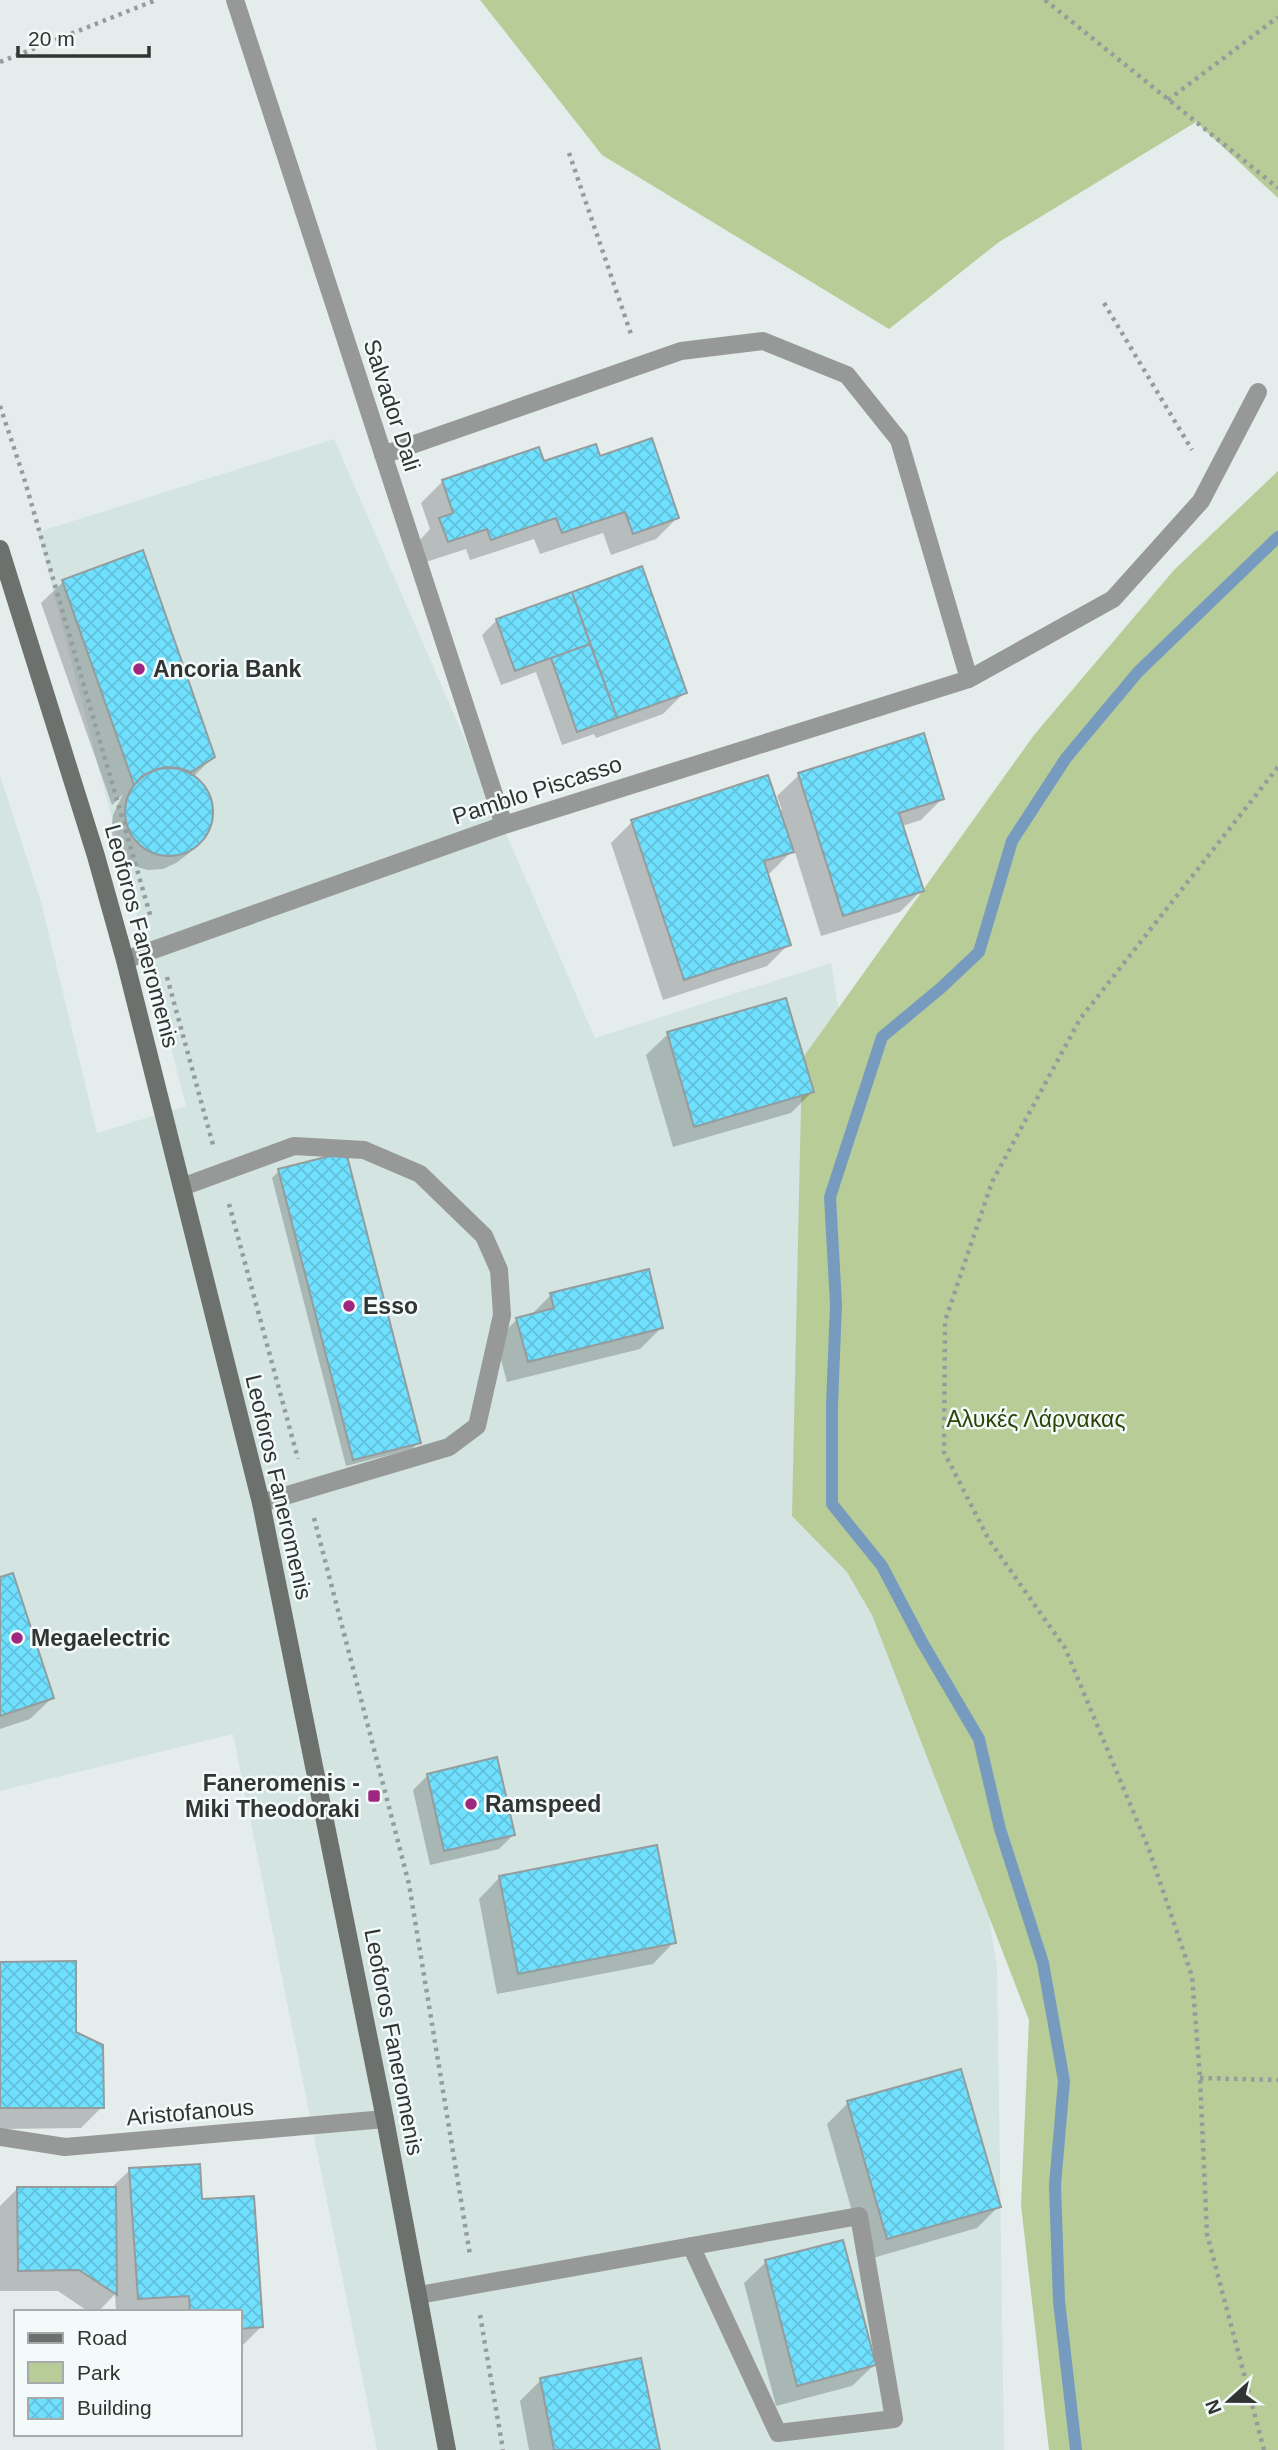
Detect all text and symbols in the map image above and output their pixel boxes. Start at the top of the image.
scale bar [18,14,149,58]
text: 20 m [28,27,75,50]
street label: Salvador Dali [358,336,426,474]
place label: Ancoria Bank [153,656,301,682]
marker: Ancoria Bank [131,661,147,677]
street label: Pamblo Piscasso [449,750,625,830]
street label: Leoforos Faneromenis [100,821,184,1051]
place label: Esso [363,1293,418,1319]
marker: Esso [341,1298,357,1314]
street label: Leoforos Faneromenis [240,1372,318,1602]
park label: Αλυκές Λάρνακας [947,1406,1125,1432]
place label: Megaelectric [31,1625,171,1651]
marker: Megaelectric [9,1630,25,1646]
place label: Faneromenis - Miki Theodoraki [185,1770,360,1822]
marker: Faneromenis - Miki Theodoraki [366,1788,382,1804]
place label: Ramspeed [485,1791,601,1817]
marker: Ramspeed [463,1796,479,1812]
street label: Leoforos Faneromenis [359,1927,429,2157]
street label: Aristofanous [125,2093,255,2131]
legend [14,2310,242,2436]
text: Road [77,2326,127,2349]
text: Park [77,2361,121,2384]
north arrow [1194,2366,1264,2436]
text: Building [77,2396,152,2419]
text: N [1201,2397,1226,2417]

